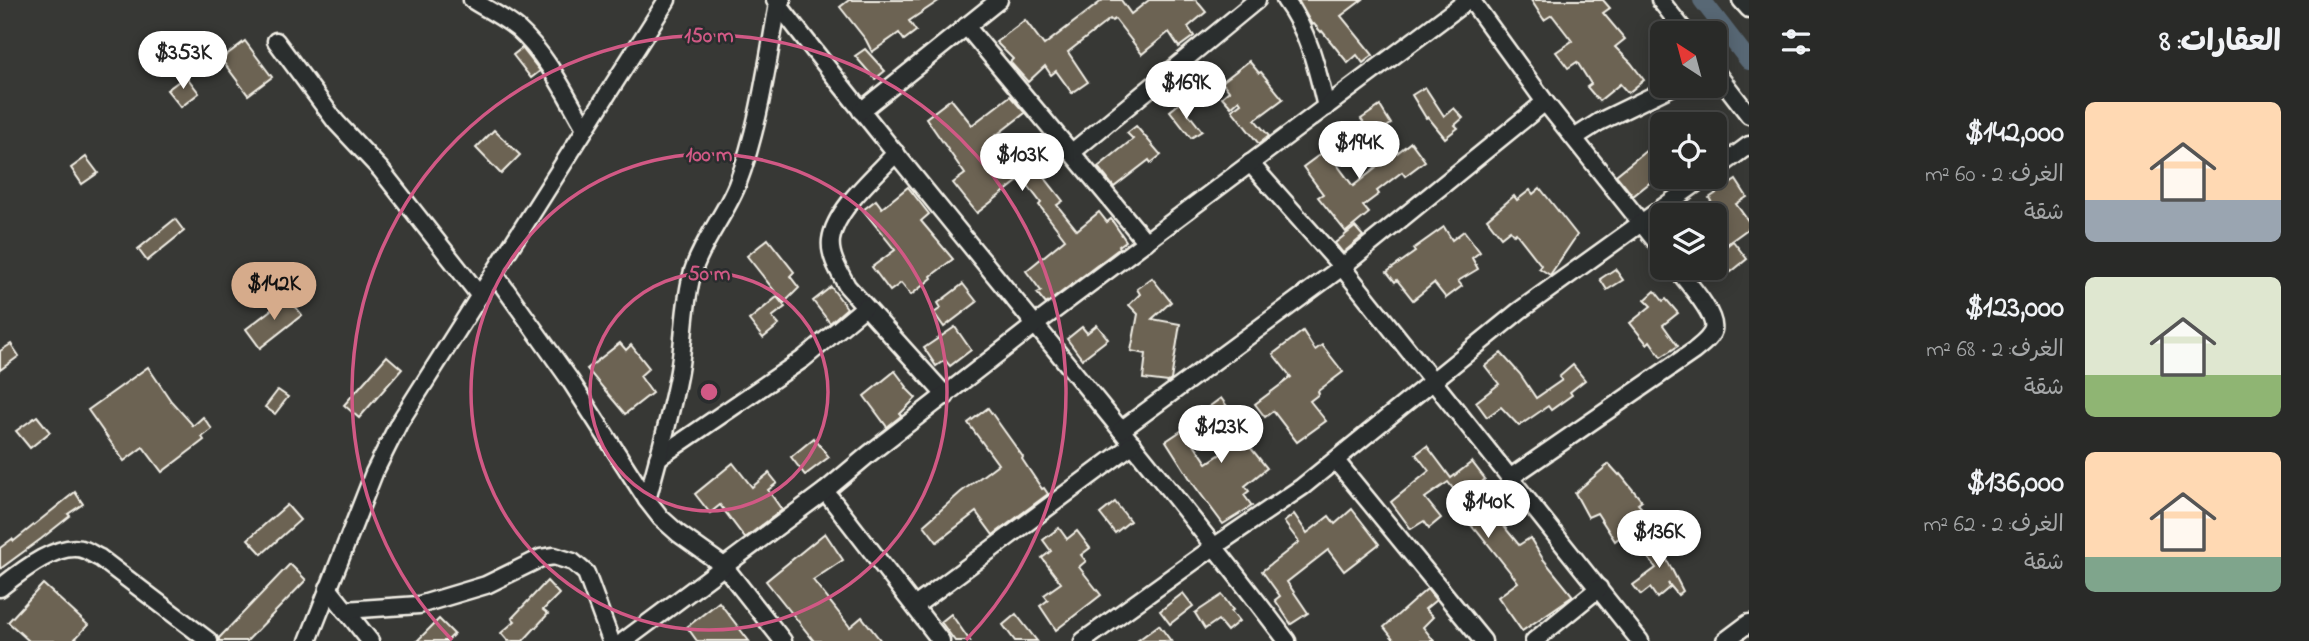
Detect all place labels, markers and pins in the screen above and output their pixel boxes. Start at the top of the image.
pin: $353K [134,32,232,91]
pin: $169K [1137,61,1235,121]
pin: $194K [1310,122,1408,181]
pin: $103K [973,134,1071,193]
pin: $142K [225,262,323,322]
centre of rings [697,380,721,404]
pin: $123K [1172,406,1270,465]
pin: $140K [1439,480,1537,540]
pin: $136K [1610,510,1708,570]

